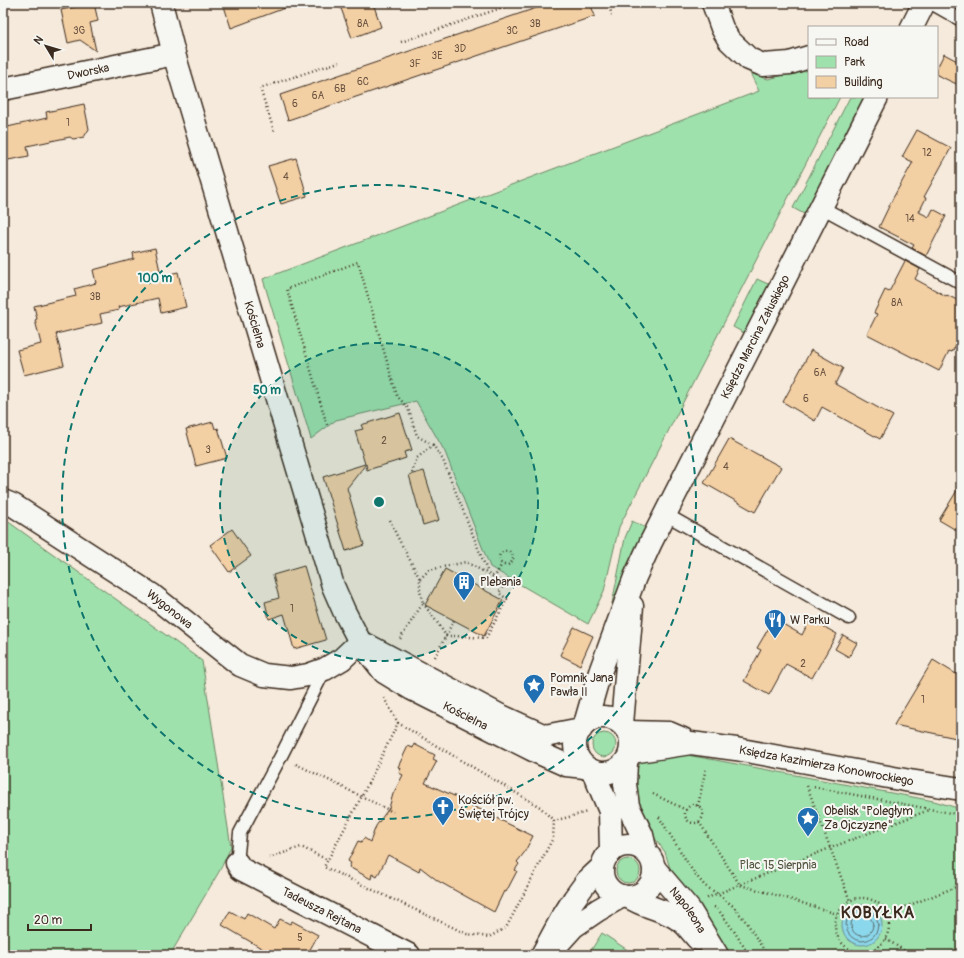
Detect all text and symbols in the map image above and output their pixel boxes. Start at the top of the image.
house number: 8A [357,18,369,30]
house number: 3B [529,18,541,30]
house number: 3G [73,25,85,37]
house number: 3C [506,25,518,37]
north arrow [26,26,66,66]
legend [808,26,938,98]
text: N [31,33,46,47]
text: Road [844,35,869,50]
house number: 3D [454,43,466,55]
house number: 3E [432,50,442,62]
text: Park [844,55,865,70]
house number: 3F [409,58,421,70]
street label: Dworska [66,60,111,84]
text: Building [844,75,883,90]
house number: 6C [357,76,369,88]
house number: 6B [334,83,346,95]
house number: 6A [312,90,325,102]
house number: 6 [292,98,298,110]
house number: 1 [66,117,70,129]
house number: 12 [922,147,932,159]
house number: 4 [283,171,289,183]
house number: 14 [905,213,915,225]
text: 100 m [138,271,173,286]
street label: Księdza Marcina Załuskiego [718,272,794,401]
house number: 3B [89,291,101,303]
house number: 8A [891,297,903,309]
street label: Kościelna [240,299,269,350]
house number: 6A [814,367,827,379]
text: 50 m [253,383,281,398]
house number: 6 [803,393,809,405]
house number: 2 [381,435,387,447]
house number: 3 [205,444,211,456]
house number: 4 [723,461,729,473]
centre of rings [372,495,386,509]
building icon: Plebania [451,569,477,602]
place label: Plebania [480,575,521,590]
street label: Wygonowa [143,587,196,633]
house number: 1 [290,603,294,615]
restaurant icon: W Parku [762,607,788,640]
place label: W Parku [790,613,830,628]
house number: 2 [800,658,806,670]
place label: Pomnik Jana Pawła II [550,671,614,700]
place icon: Pomnik Jana Pawła II [521,672,547,705]
house number: 1 [921,694,925,706]
street label: Kościelna [440,699,491,734]
street label: Księdza Kazimierza Konowrockiego [738,743,915,790]
place label: Kościół pw. Świętej Trójcy [458,793,529,822]
church icon: Kościół pw. Świętej Trójcy [430,794,456,827]
place label: Obelisk "Poległym Za Ojczyznę" [824,804,913,833]
place icon: Obelisk "Poległym Za Ojczyznę" [795,805,821,838]
park label: Plac 15 Sierpnia [739,858,817,873]
street label: Tadeusza Rejtana [279,884,364,938]
street label: Napoleona [666,884,709,936]
district label: KOBYŁKA [841,903,915,923]
scale bar [28,906,91,932]
text: 20 m [34,913,63,928]
house number: 5 [297,932,303,944]

